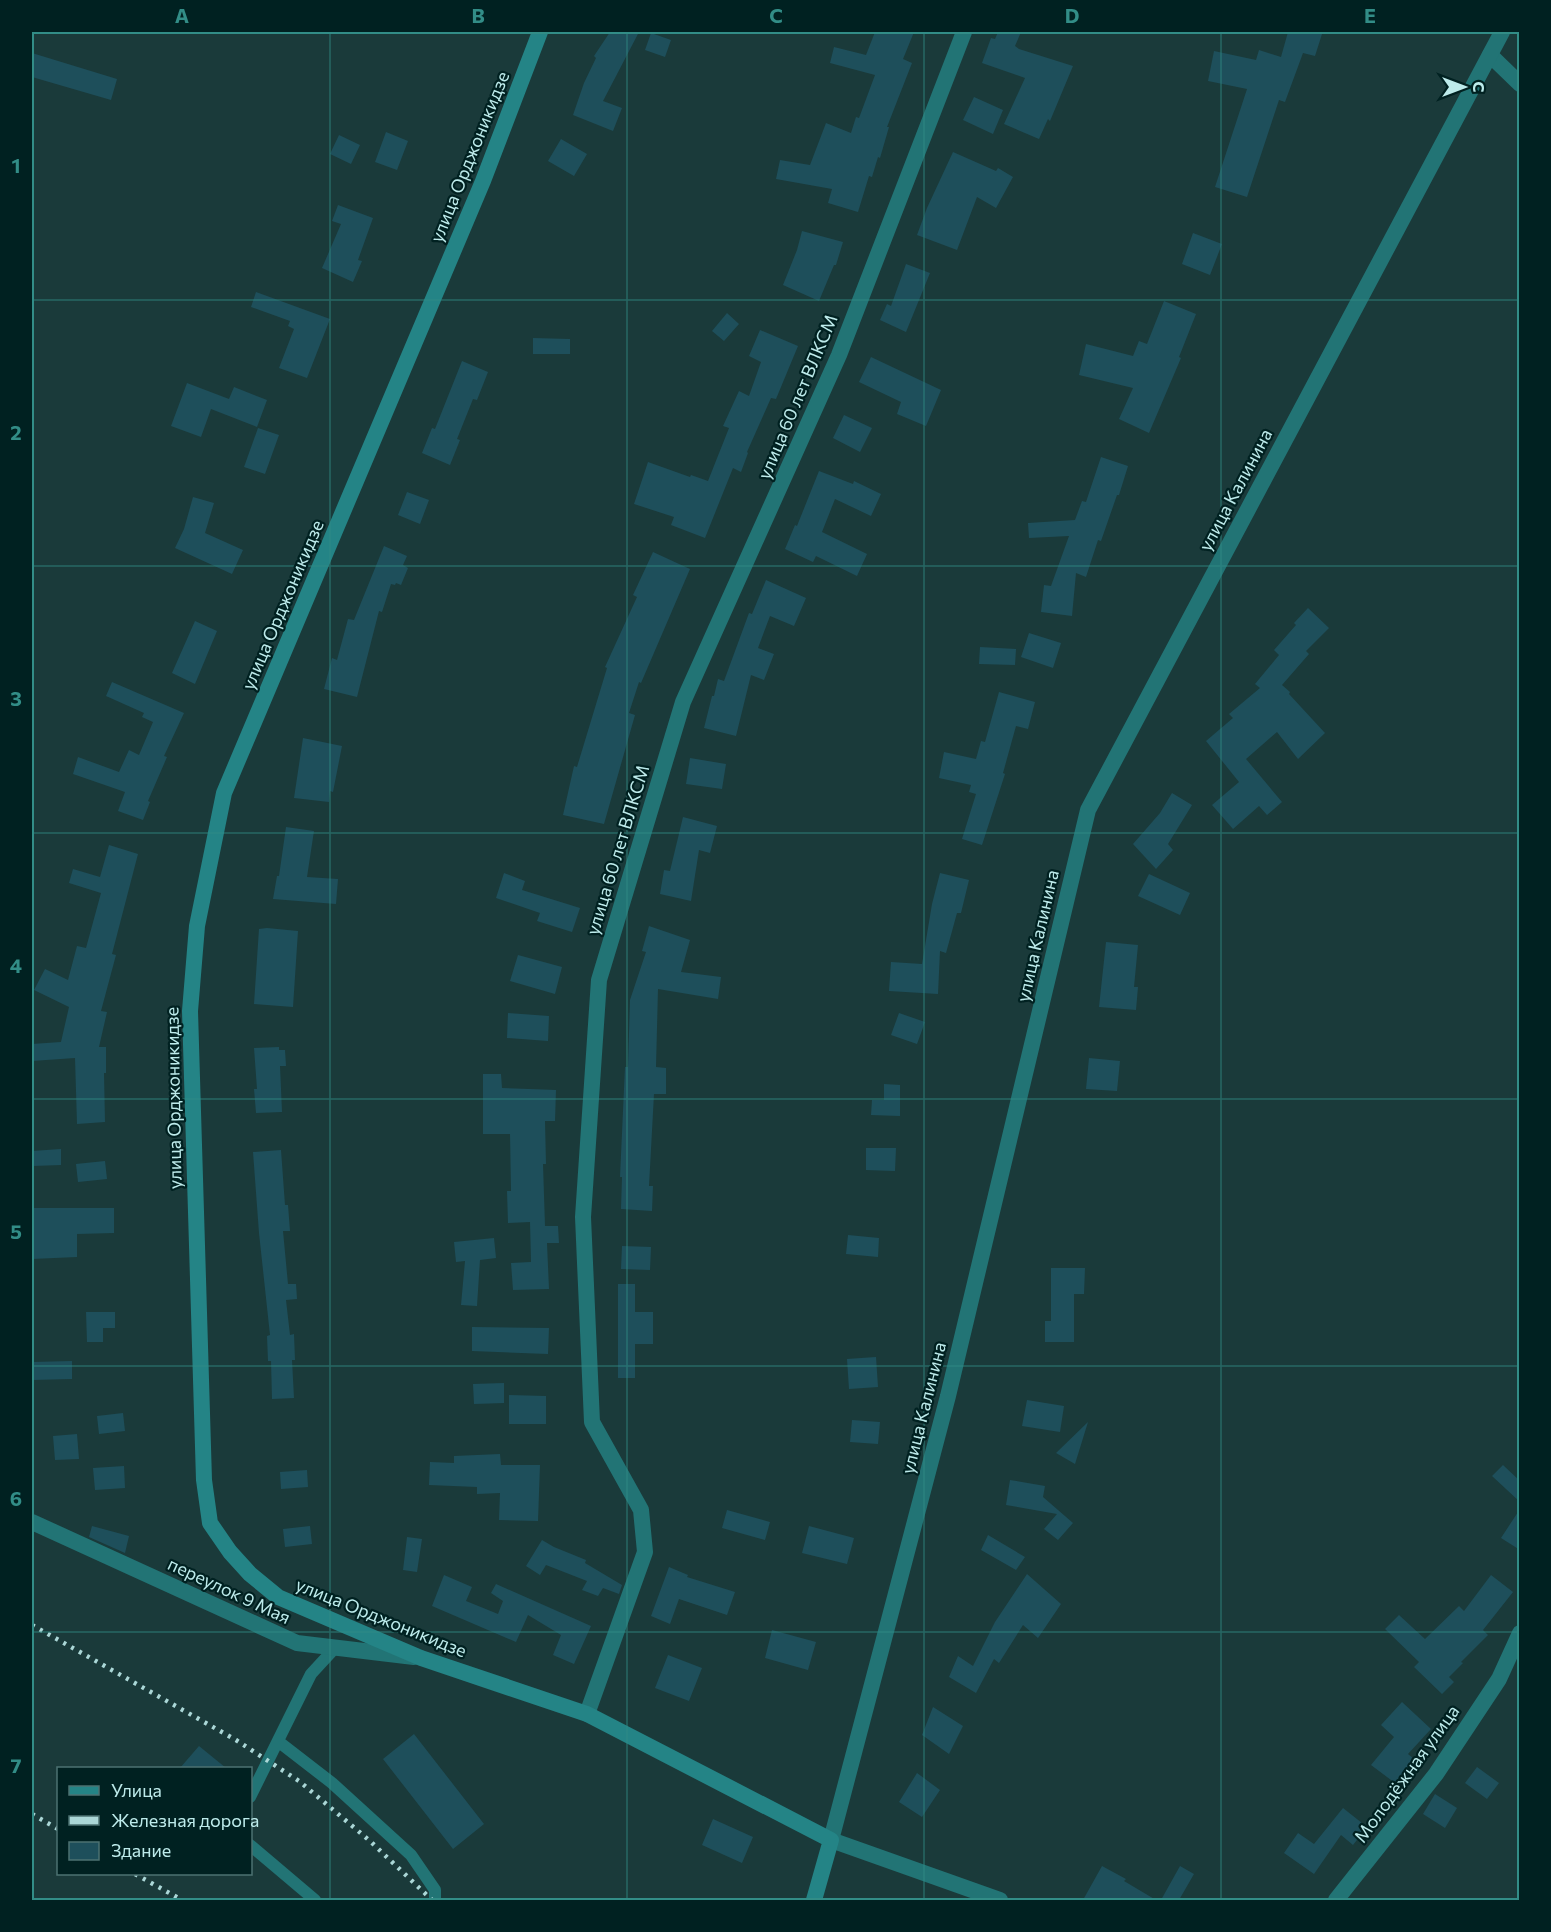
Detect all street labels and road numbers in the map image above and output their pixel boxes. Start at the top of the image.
street label: улица Орджоникидзе [425,68,513,245]
street label: улица 60 лет ВЛКСМ [752,311,842,482]
street label: улица Калинина [1194,425,1277,554]
street label: улица Орджоникидзе [236,516,328,693]
street label: улица 60 лет ВЛКСМ [581,762,653,937]
street label: улица Калинина [1011,868,1063,1004]
street label: улица Орджоникидзе [160,1007,186,1189]
street label: улица Калинина [896,1340,950,1476]
street label: переулок 9 Мая [165,1552,294,1628]
street label: улица Орджоникидзе [293,1573,470,1661]
street label: Молодёжная улица [1349,1700,1464,1847]

